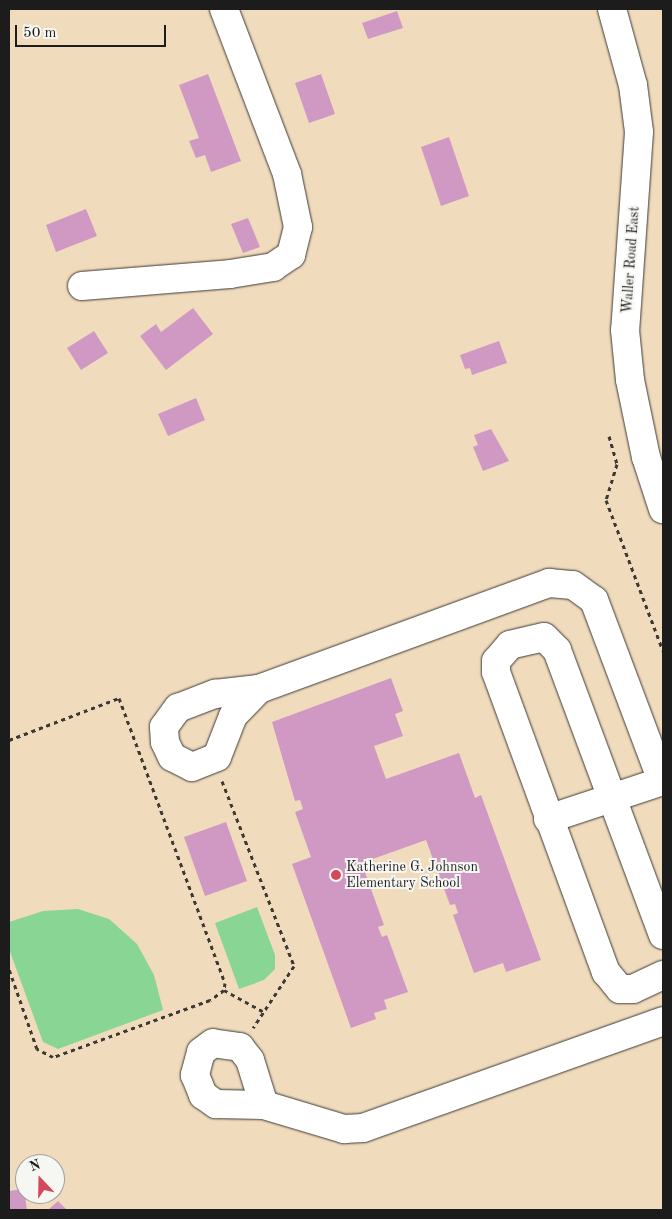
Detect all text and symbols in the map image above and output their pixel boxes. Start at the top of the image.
scale bar [18,15,169,47]
text: 50 m [23,26,57,41]
street label: Waller Road East [619,206,643,314]
place label: Katherine G. Johnson Elementary School [346,859,478,892]
marker: Katherine G. Johnson Elementary School [330,869,342,881]
north arrow [15,1154,65,1204]
text: N [27,1157,42,1174]

